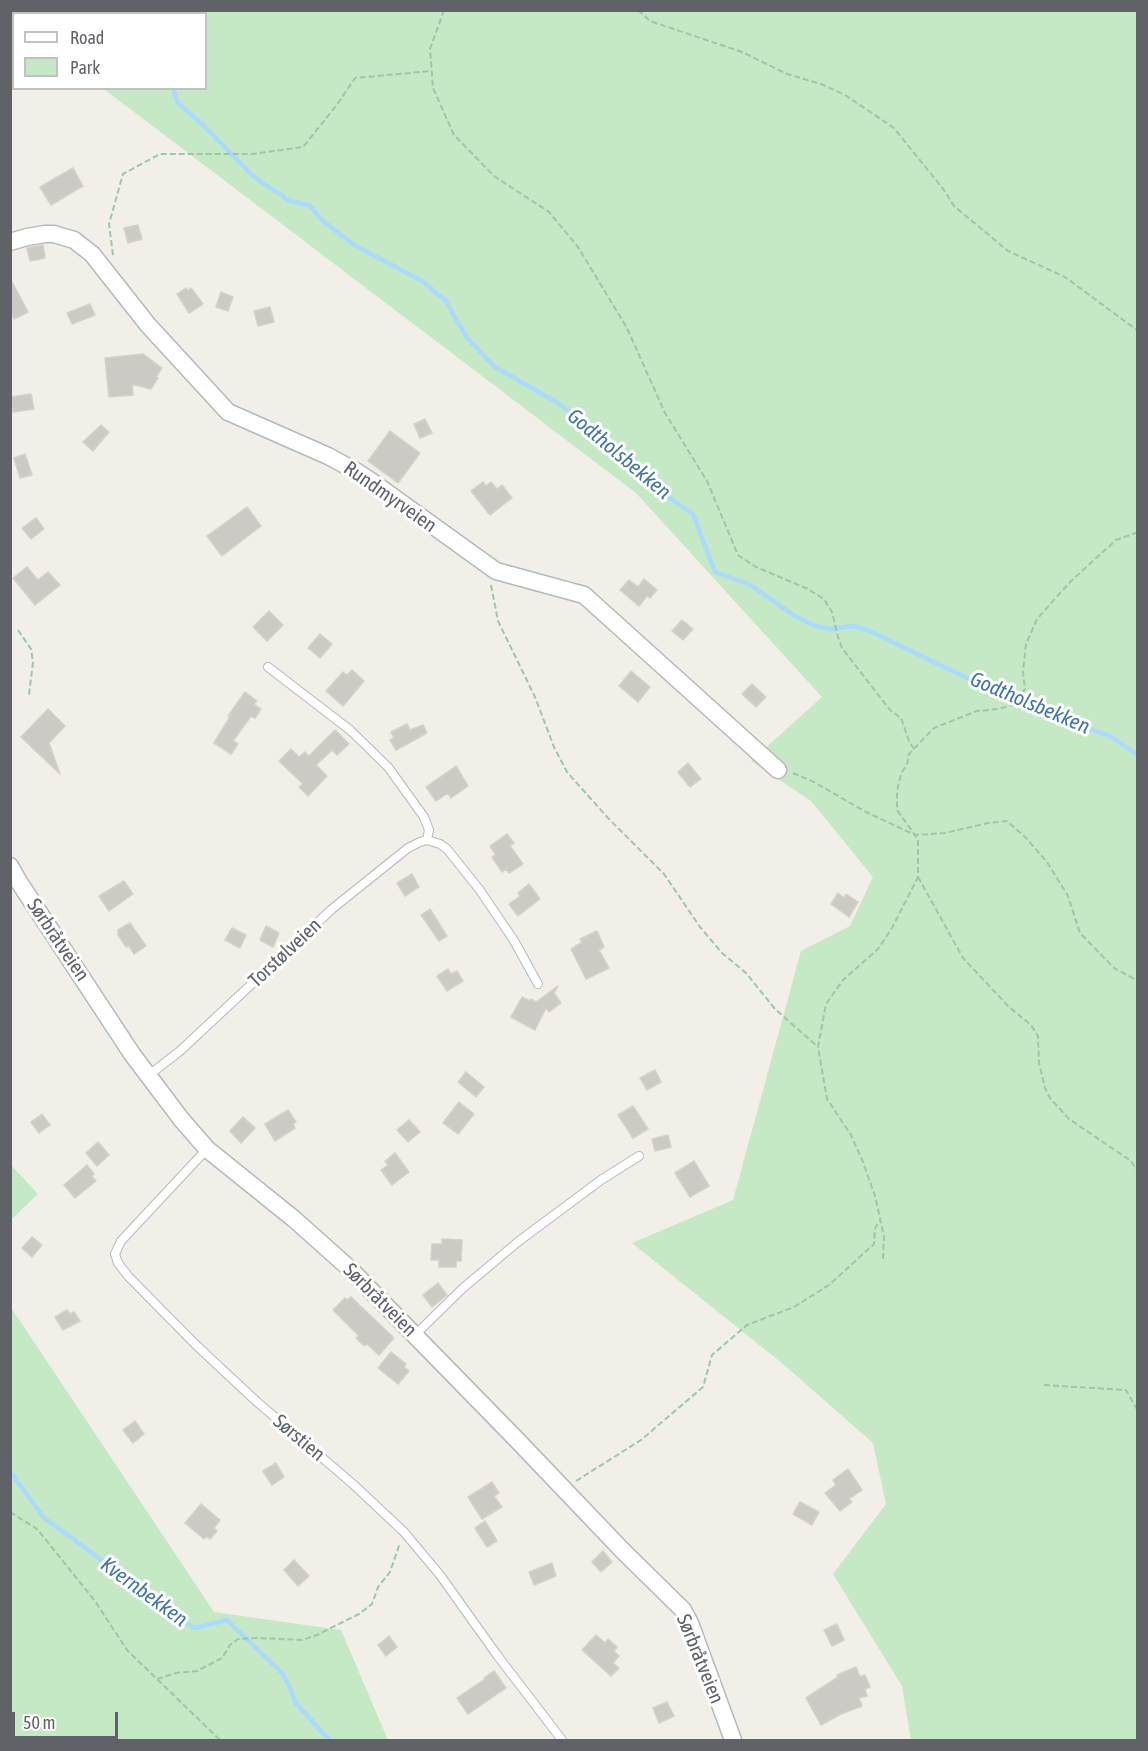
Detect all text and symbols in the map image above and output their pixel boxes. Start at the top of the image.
legend [12,12,207,90]
text: Road [70,27,104,48]
text: Park [70,57,100,78]
water label: Godtholsbekken [562,403,676,505]
street label: Rundmyrveien [339,456,441,538]
water label: Godtholsbekken [966,667,1094,739]
street label: Sørbråtveien [22,894,94,986]
street label: Torstølveien [244,913,326,993]
street label: Sørbråtveien [338,1258,422,1342]
street label: Sørstien [268,1410,330,1466]
water label: Kvernbekken [96,1552,192,1632]
street label: Sørbråtveien [671,1611,729,1707]
scale bar [15,1700,122,1738]
text: 50 m [23,1712,55,1733]

